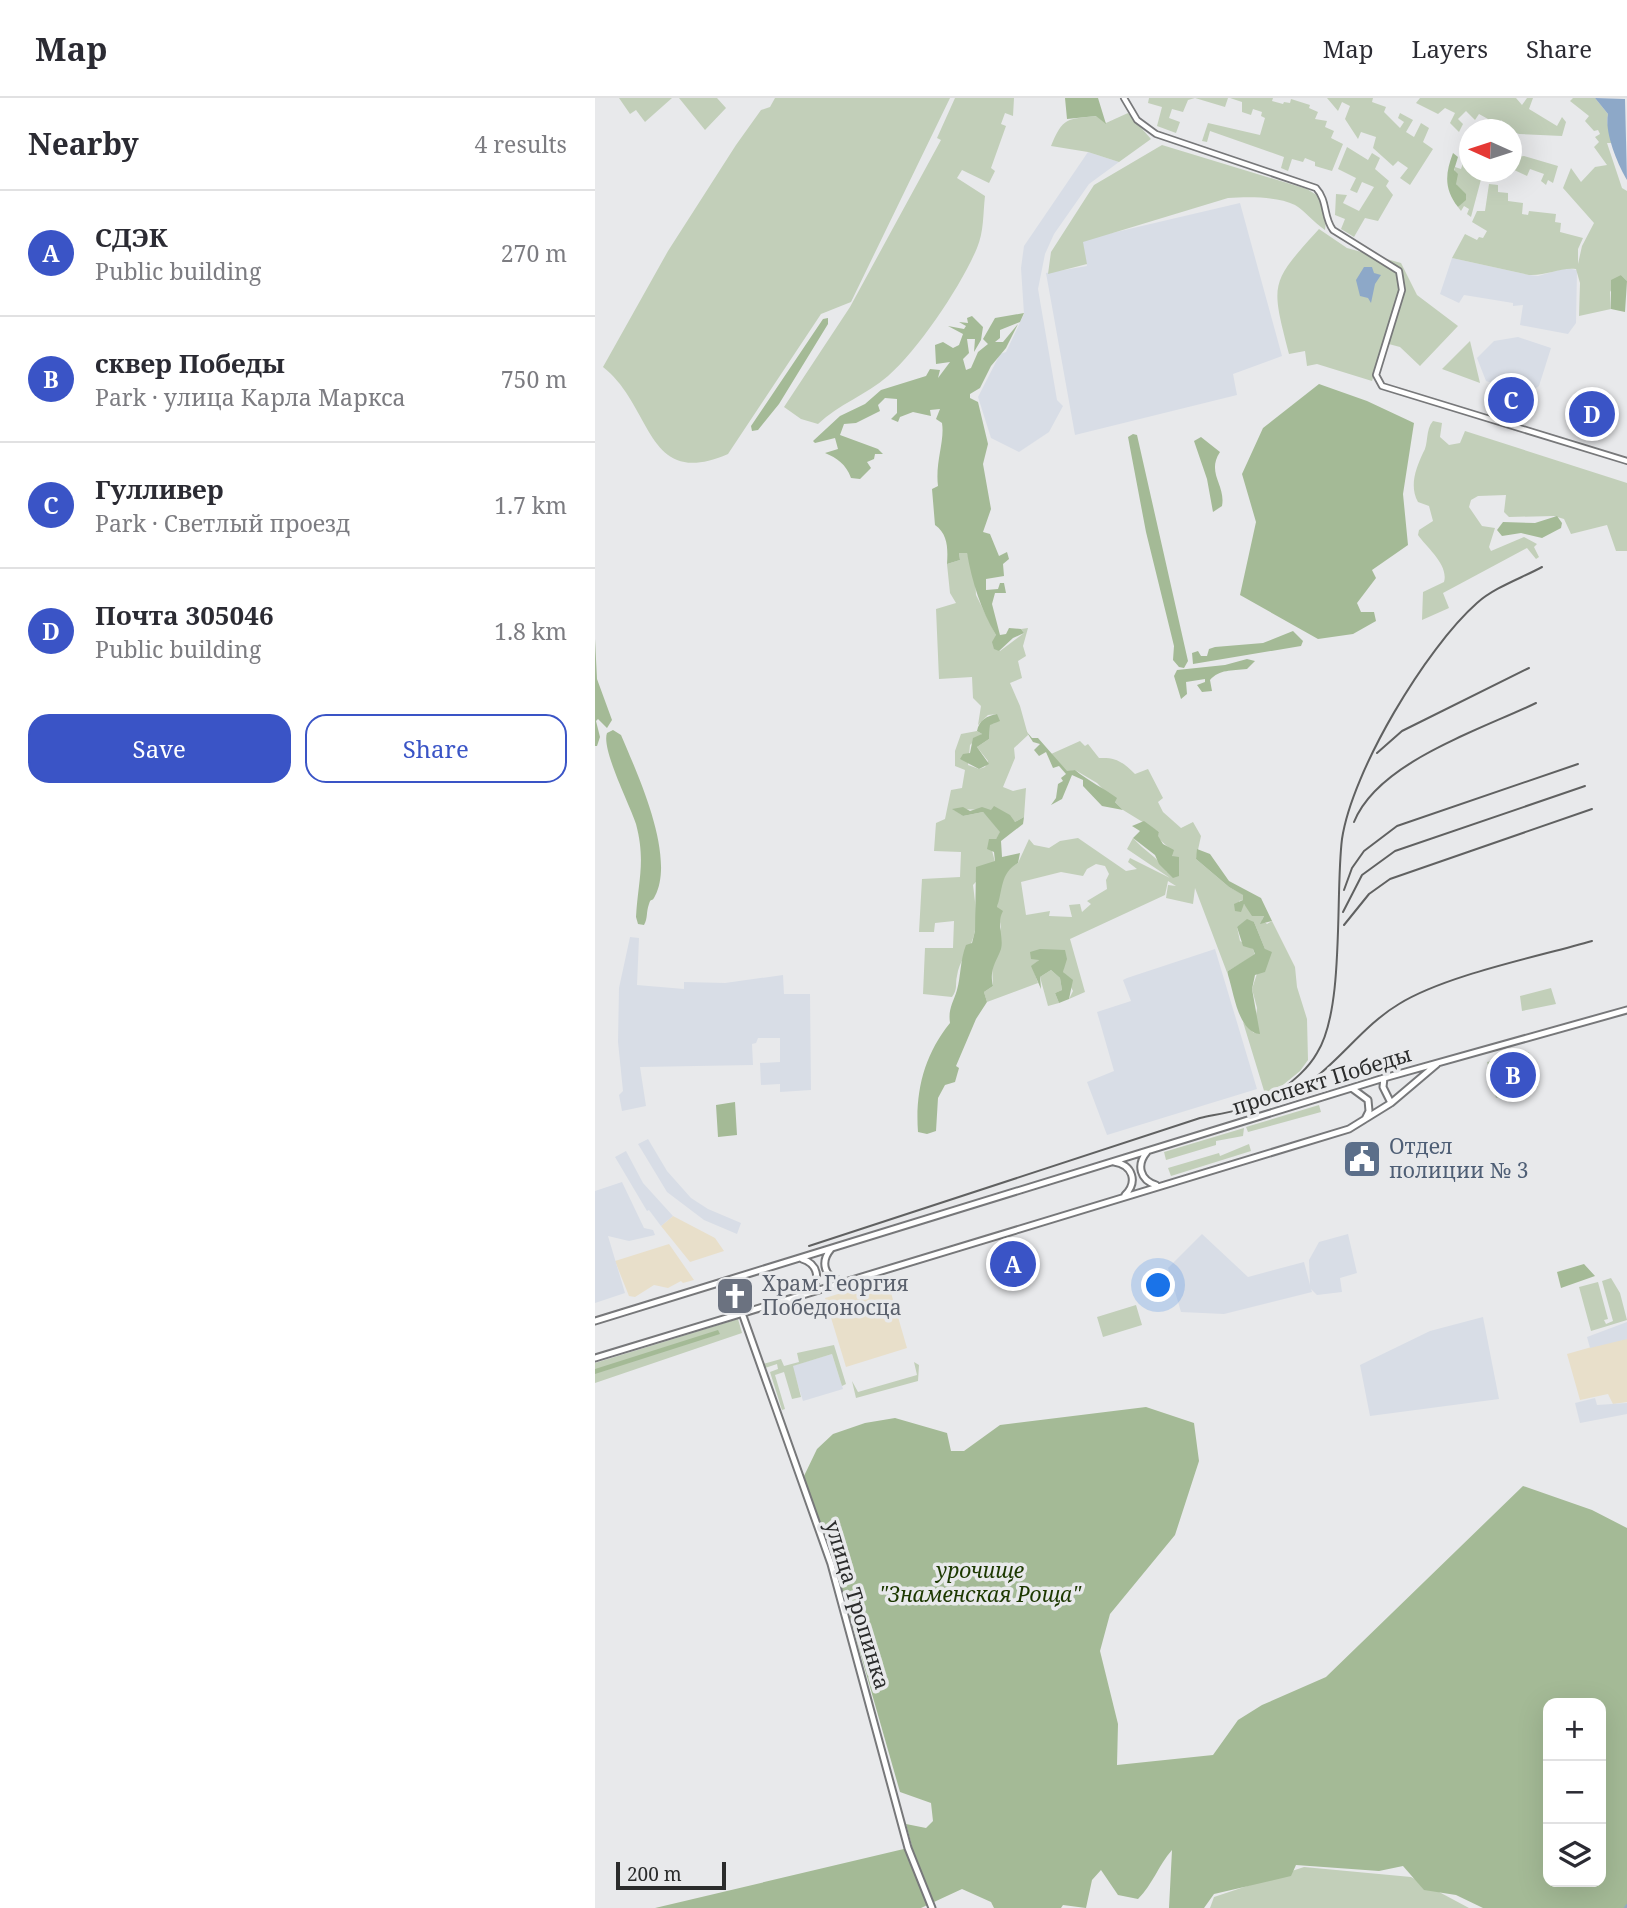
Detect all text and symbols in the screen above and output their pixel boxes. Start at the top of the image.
text: Map [35,26,108,71]
text: Map [1323,32,1374,65]
text: Layers [1412,32,1488,65]
text: Share [1526,32,1592,65]
north arrow [1459,119,1522,182]
text: Nearby [28,123,139,164]
text: 4 results [474,128,567,160]
text: СДЭК [95,219,168,255]
text: A [42,237,60,269]
text: 270 m [501,237,567,269]
text: Public building [95,255,261,287]
text: сквер Победы [95,345,285,381]
text: B [43,363,59,395]
text: 750 m [501,363,567,395]
pin: C [1488,374,1534,426]
text: Park · улица Карла Маркса [95,381,406,413]
pin: D [1569,388,1615,440]
text: Гулливер [95,471,224,507]
text: C [43,489,59,521]
text: 1.7 km [494,489,567,521]
text: Park · Светлый проезд [95,507,350,539]
text: Почта 305046 [95,597,274,633]
text: D [42,615,60,647]
text: 1.8 km [494,615,567,647]
text: Public building [95,633,261,665]
button: Save [28,714,291,783]
button: Share [305,714,567,783]
street label: проспект Победы [1229,1039,1415,1121]
pin: B [1490,1049,1536,1101]
place label: Отдел полиции № 3 [1389,1132,1528,1184]
public building icon: Отдел полиции № 3 [1341,1138,1383,1180]
pin: A [990,1238,1036,1290]
your location [1141,1268,1175,1302]
place label: Храм Георгия Победоносца [762,1269,909,1321]
church icon: Храм Георгия Победоносца [714,1275,756,1317]
street label: улица Тропинка [819,1517,897,1693]
park label: урочище "Знаменская Роща" [879,1556,1082,1608]
map controls [1543,1698,1606,1887]
button: + [1543,1698,1606,1761]
button: − [1543,1761,1606,1824]
button: layers [1543,1824,1606,1887]
scale bar [616,1859,726,1891]
text: 200 m [627,1861,682,1887]

